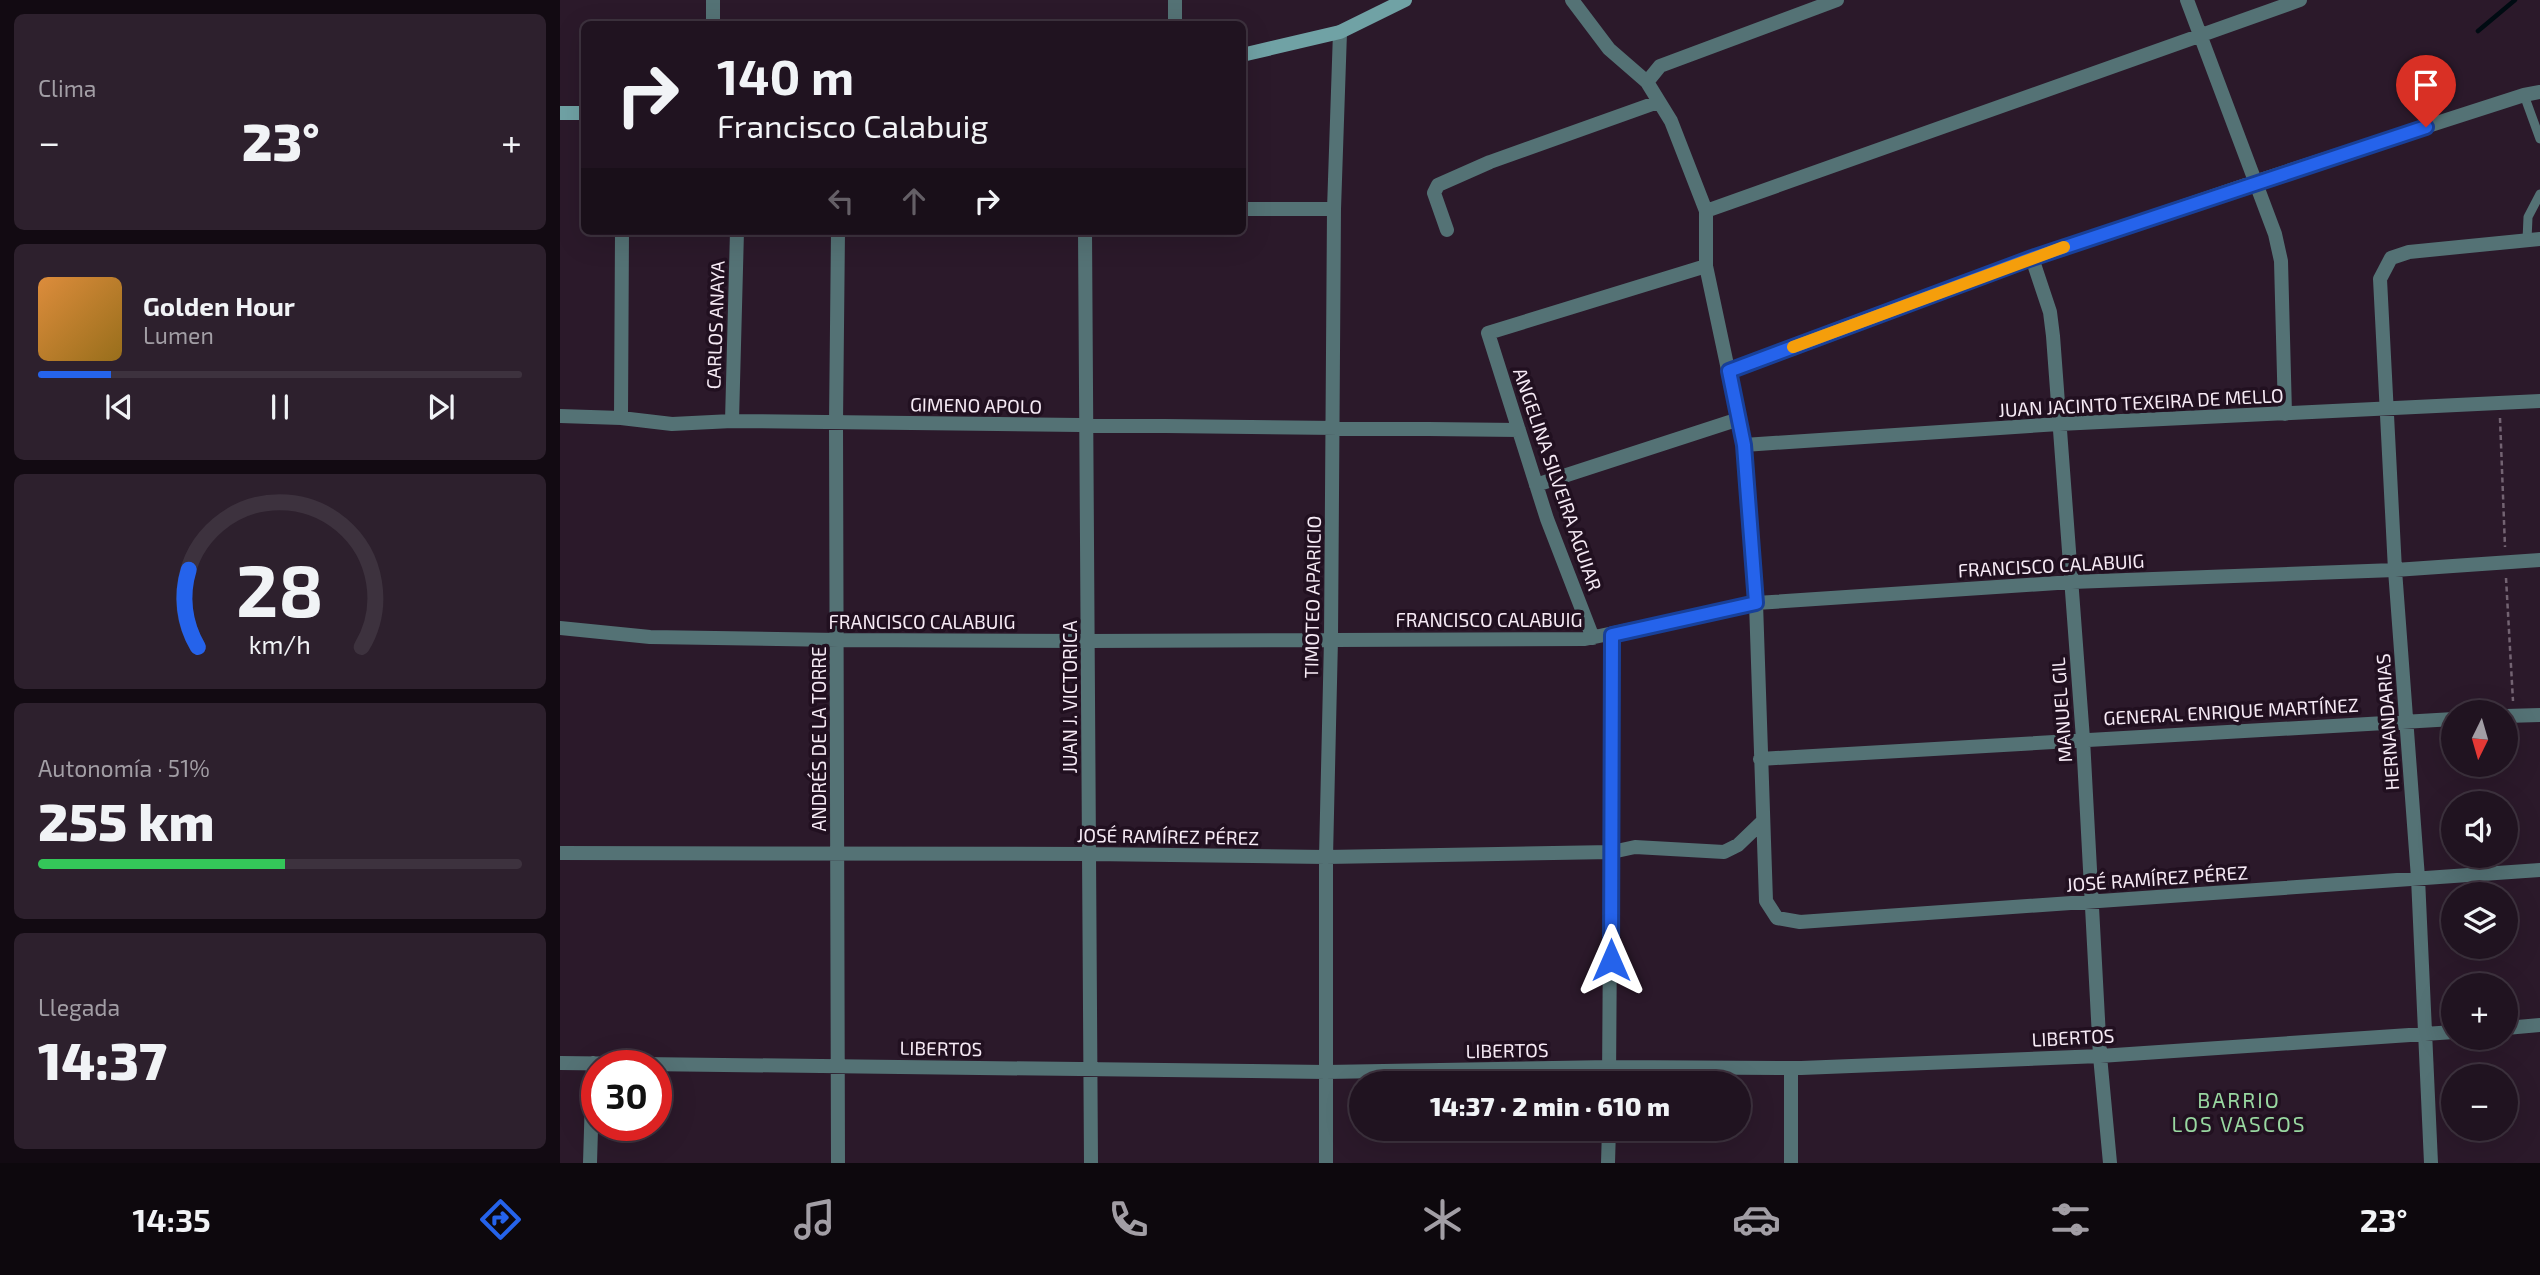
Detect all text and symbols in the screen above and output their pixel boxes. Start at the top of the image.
text: 140 m [717,46,854,105]
icon: right [602,49,693,140]
pin [2396,55,2456,127]
icon: arrive [2407,66,2445,104]
text: Clima [38,74,96,102]
text: Francisco Calabuig [717,106,988,144]
text: 23° [242,109,320,171]
text: − [38,118,60,164]
text: + [501,118,522,164]
icon: left [822,182,860,220]
icon: ahead [895,182,933,220]
icon: right [968,182,1006,220]
street label: CARLOS ANAYA [701,260,729,390]
text: Golden Hour [143,290,295,321]
text: Lumen [143,321,214,349]
street label: ANGELINA SILVEIRA AGUIAR [1509,364,1607,594]
street label: JUAN JACINTO TEXEIRA DE MELLO [1998,383,2284,421]
icon: previous [100,388,138,426]
icon: pause [261,388,299,426]
icon: next [422,388,460,426]
street label: GIMENO APOLO [910,392,1042,418]
street label: TIMOTEO APARICIO [1299,516,1325,678]
text: 28 [236,545,324,633]
street label: FRANCISCO CALABUIG [1957,549,2145,581]
street label: FRANCISCO CALABUIG [1396,608,1582,631]
street label: FRANCISCO CALABUIG [829,610,1015,633]
street label: JUAN J. VICTORICA [1058,620,1081,773]
text: km/h [249,629,311,659]
street label: ANDRÉS DE LA TORRE [807,646,830,832]
street label: HERNANDARIAS [2371,653,2403,791]
street label: MANUEL GIL [2046,656,2076,763]
street label: GENERAL ENRIQUE MARTÍNEZ [2103,693,2359,729]
north arrow [2441,700,2518,777]
map controls [2441,700,2518,1141]
text: Autonomía · 51% [38,754,210,782]
text: 255 km [38,789,215,851]
button: sound [2441,791,2518,868]
street label: JOSÉ RAMÍREZ PÉREZ [1077,823,1259,849]
street label: JOSÉ RAMÍREZ PÉREZ [2065,860,2249,896]
button: layers [2441,882,2518,959]
position arrow [1574,923,1648,997]
button: + [2441,973,2518,1050]
text: Llegada [38,993,120,1021]
street label: LIBERTOS [2031,1023,2115,1051]
text: 14:37 [38,1028,167,1090]
street label: LIBERTOS [899,1036,983,1060]
street label: LIBERTOS [1465,1038,1549,1062]
speed limit sign: 30 [581,1050,672,1141]
button: − [2441,1064,2518,1141]
district label: BARRIO LOS VASCOS [2172,1087,2306,1136]
text: 14:37 · 2 min · 610 m [1430,1090,1670,1121]
icon: directions [476,1195,525,1244]
icon: music [790,1195,839,1244]
icon: phone [1104,1195,1153,1244]
icon: climate [1418,1195,1467,1244]
icon: car [1732,1195,1781,1244]
icon: filters [2046,1195,2095,1244]
text: 14:35 [133,1200,211,1238]
text: 23° [2360,1200,2408,1238]

